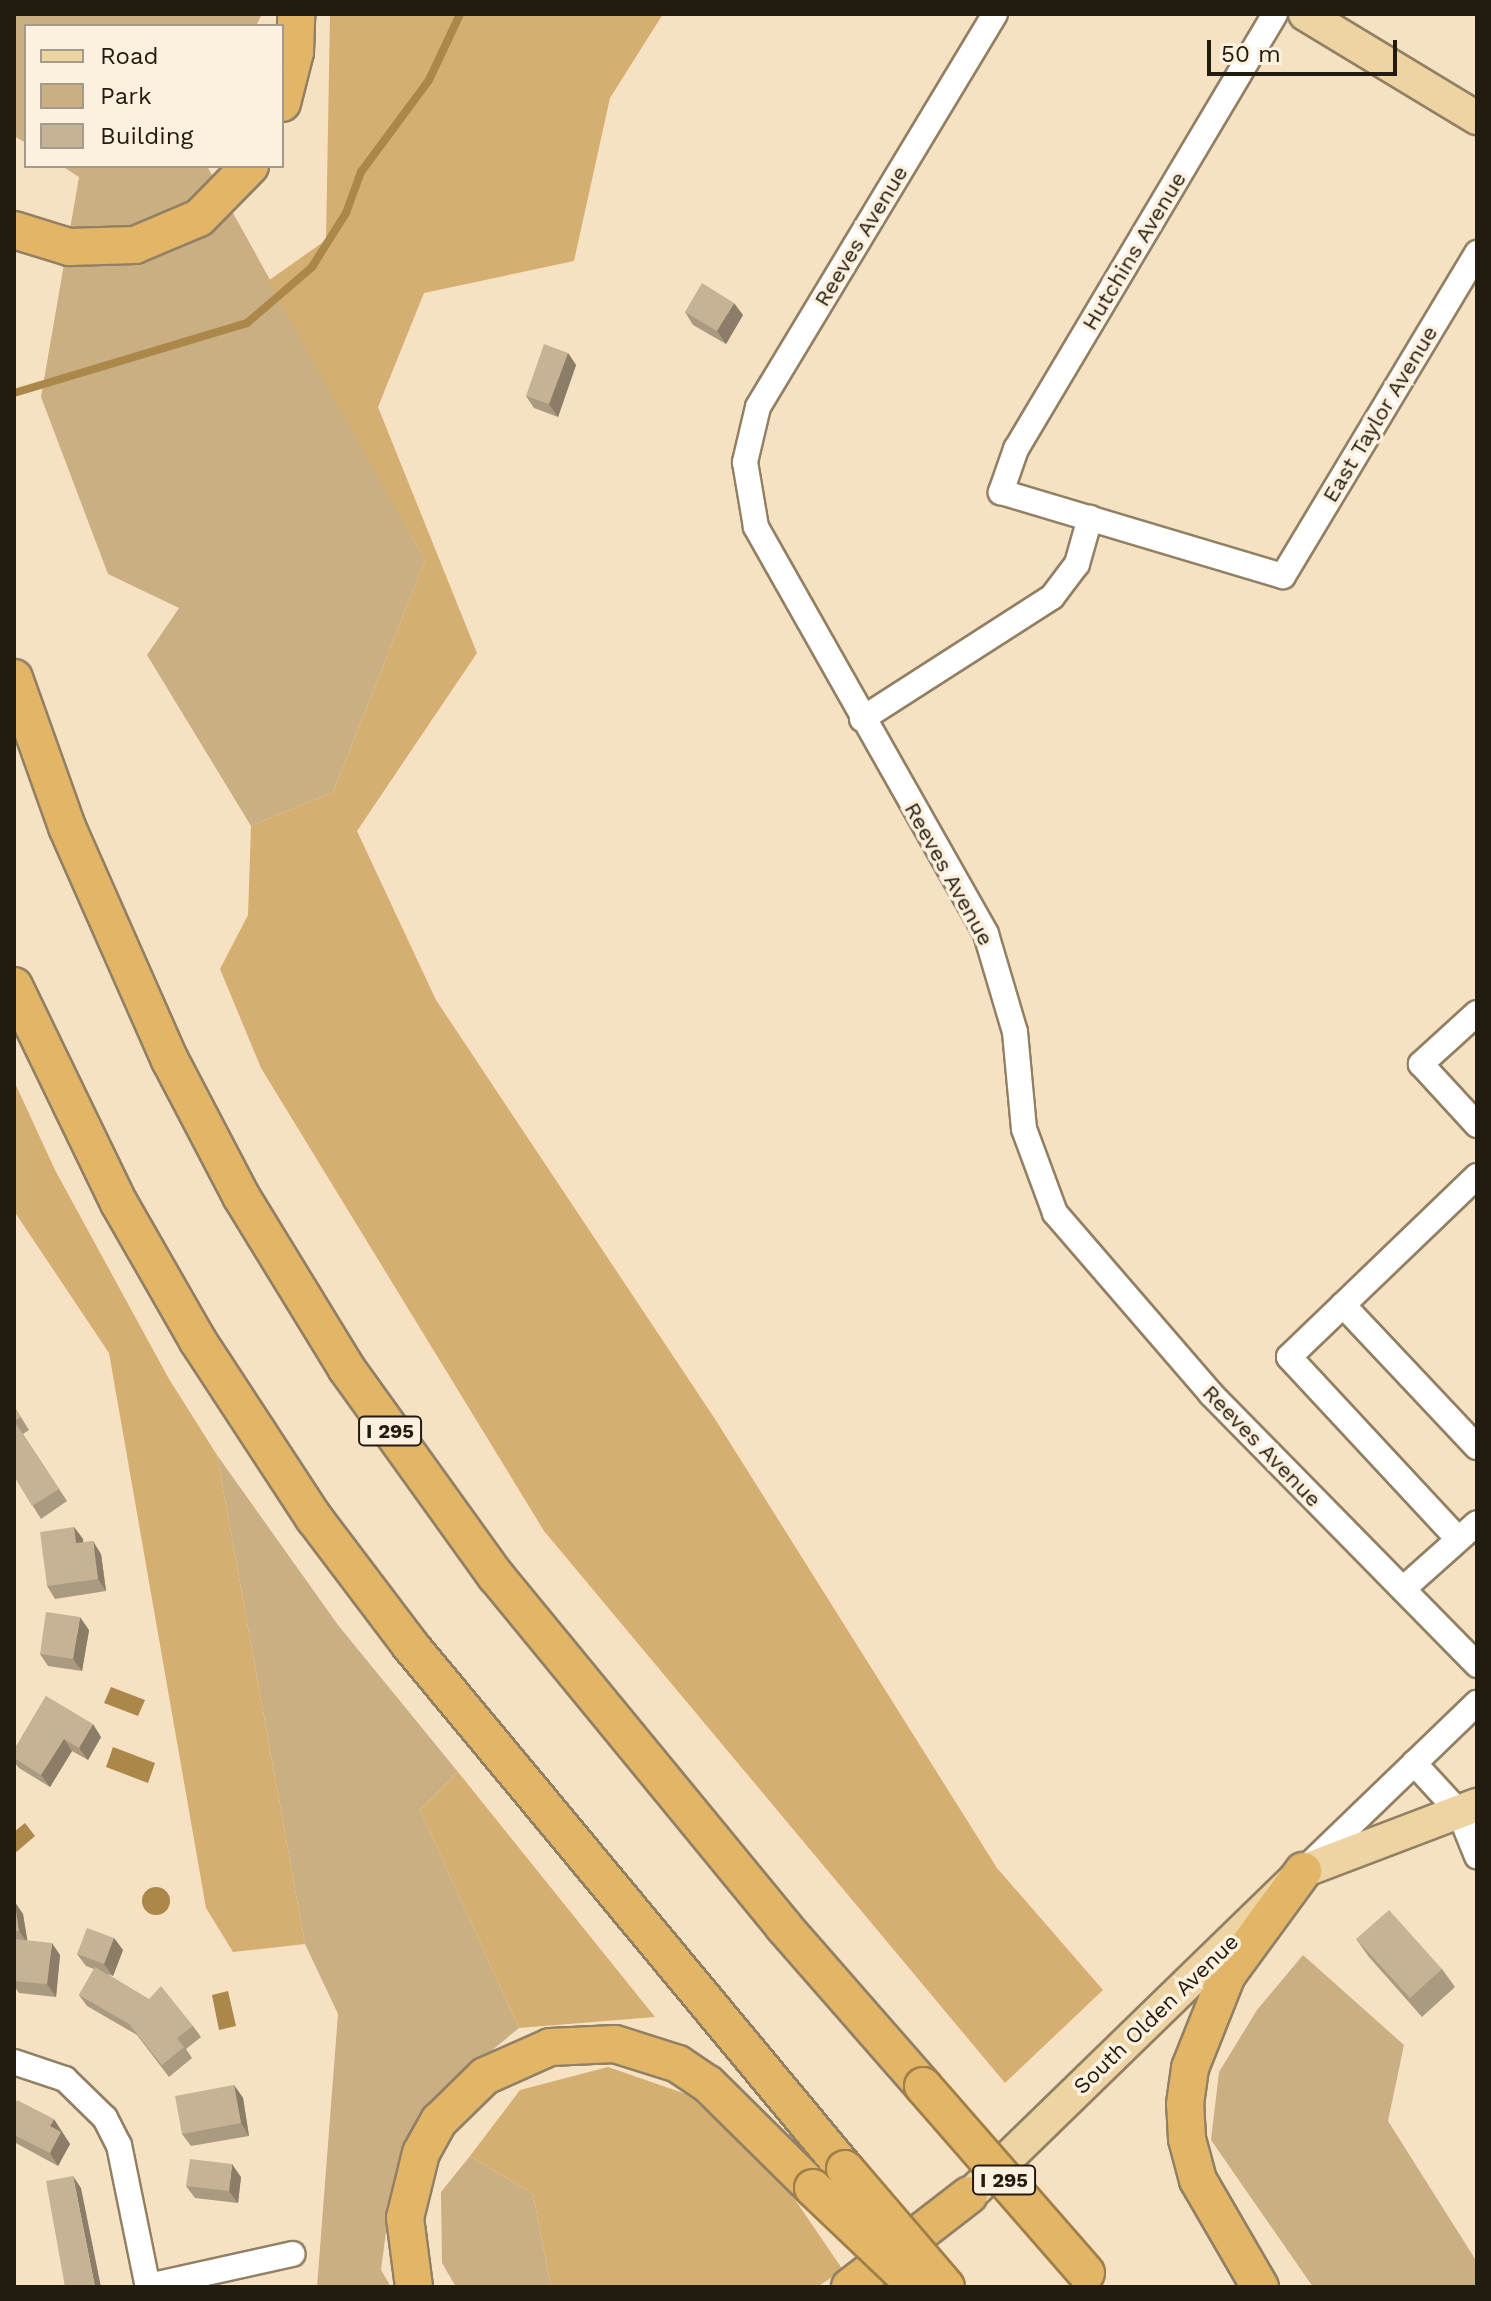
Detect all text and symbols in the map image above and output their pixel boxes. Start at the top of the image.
legend [24,24,284,168]
scale bar [1211,24,1401,74]
text: 50 m [1221,40,1281,68]
text: Road [100,42,159,70]
text: Park [100,82,152,110]
text: Building [100,122,193,150]
street label: Reeves Avenue [808,160,914,312]
street label: Hutchins Avenue [1076,167,1192,335]
street label: East Taylor Avenue [1316,320,1444,508]
street label: Reeves Avenue [899,797,999,951]
street label: Reeves Avenue [1197,1379,1327,1513]
road number: I 295 [358,1415,422,1447]
street label: South Olden Avenue [1068,1928,1244,2100]
road number: I 295 [972,2164,1036,2196]

